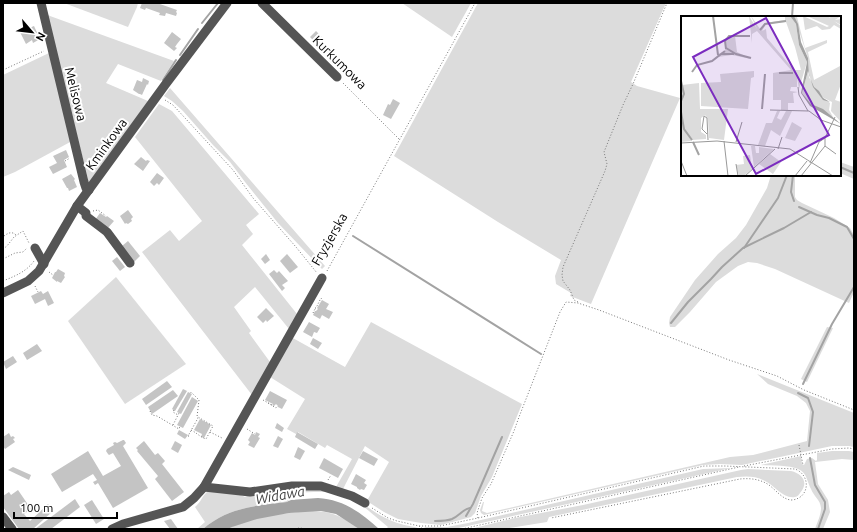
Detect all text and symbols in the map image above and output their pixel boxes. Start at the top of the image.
north arrow [12,12,52,52]
inset map [681,16,841,176]
text: N [34,30,48,43]
street label: Kurkumowa [310,32,370,92]
street label: Melisowa [63,66,89,122]
street label: Kminkowa [83,115,129,173]
street label: Fryzjerska [308,210,350,268]
water label: Widawa [254,483,306,507]
scale bar [14,494,117,520]
text: 100 m [20,501,53,514]

